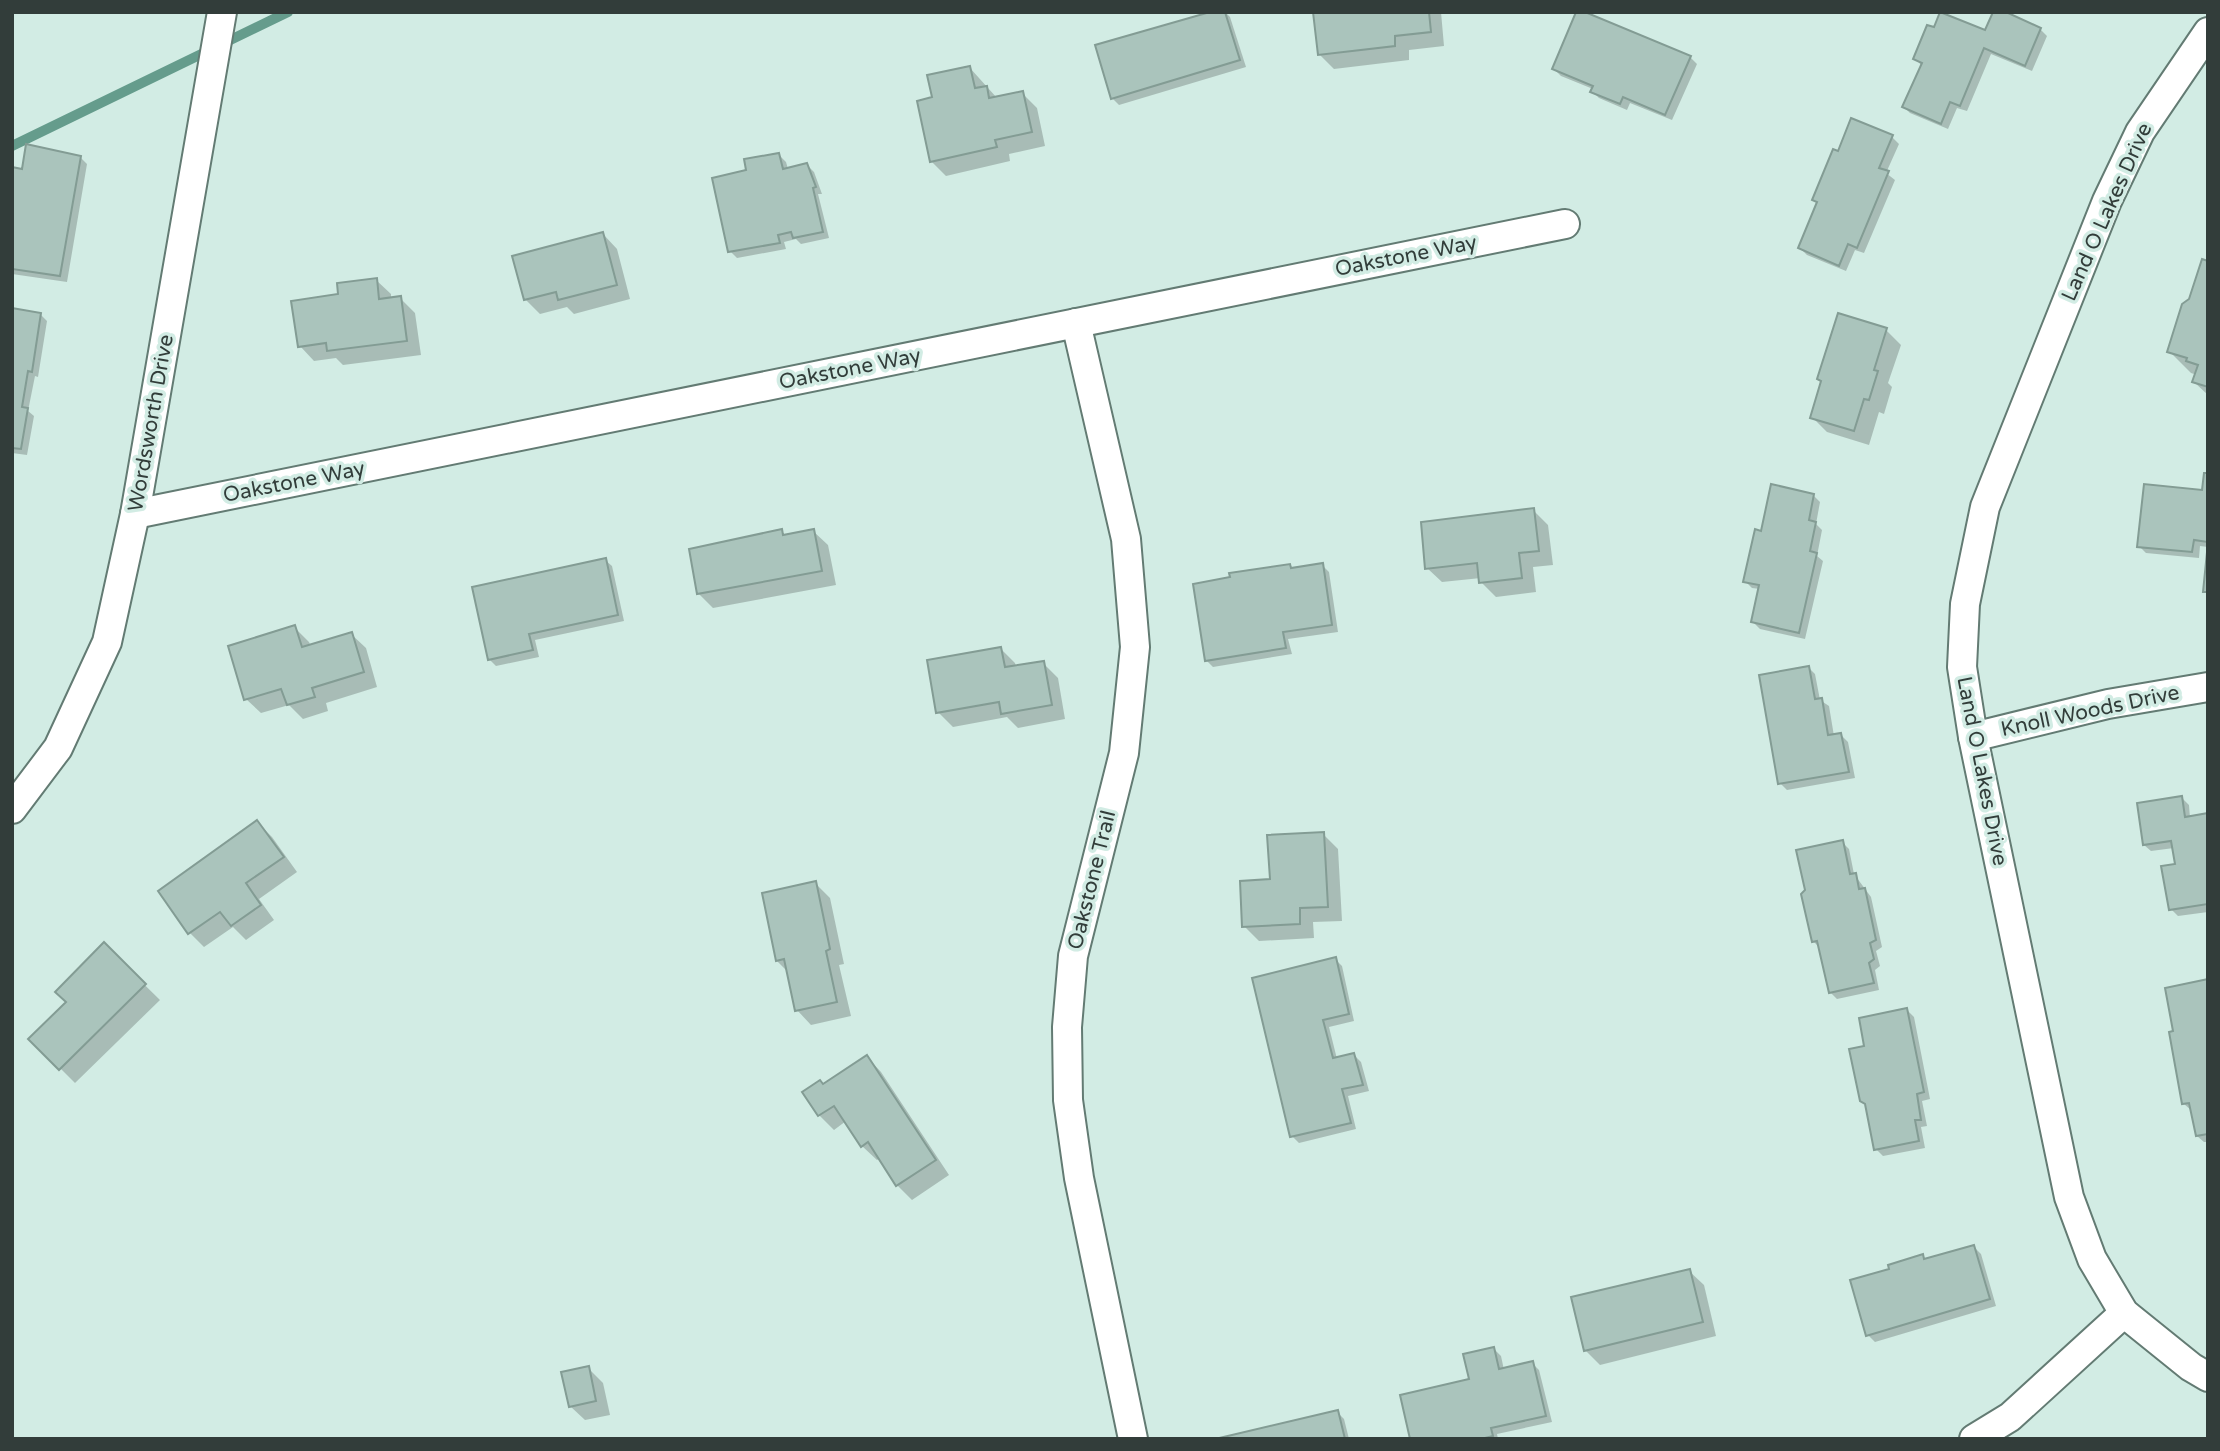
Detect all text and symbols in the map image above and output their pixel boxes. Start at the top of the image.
street label: Land O Lakes Drive [2056,119,2158,305]
street label: Oakstone Way [1333,230,1479,282]
street label: Wordsworth Drive [123,332,179,513]
street label: Oakstone Way [777,343,923,395]
street label: Oakstone Way [221,456,367,508]
street label: Land O Lakes Drive [1951,674,2013,868]
street label: Knoll Woods Drive [1998,680,2182,742]
street label: Oakstone Trail [1063,808,1121,952]

